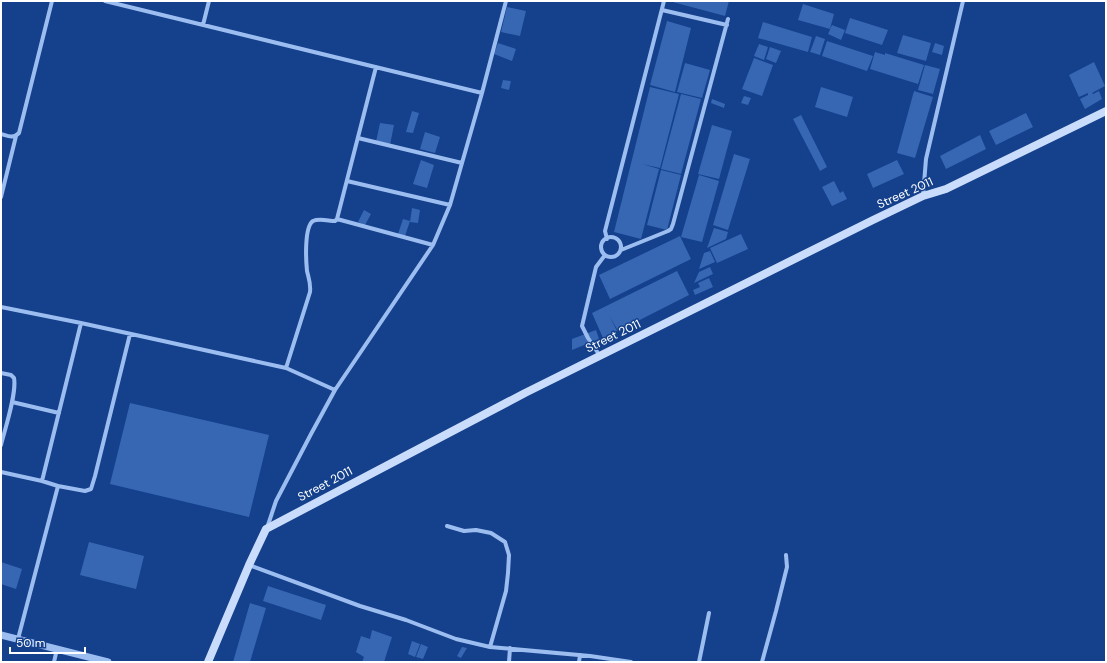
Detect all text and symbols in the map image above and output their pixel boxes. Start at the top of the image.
street label: Street 2011 [874,174,936,212]
street label: Street 2011 [583,316,643,356]
street label: Street 2011 [295,463,355,505]
scale bar [10,629,85,655]
text: 50 m [16,635,45,651]

